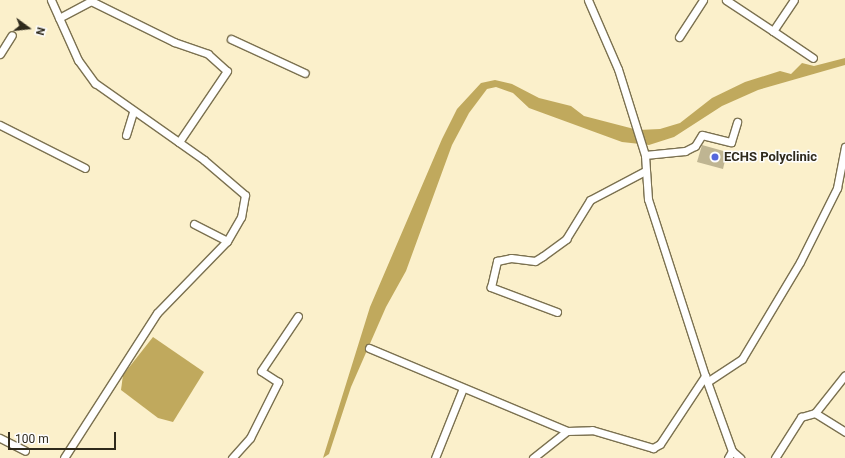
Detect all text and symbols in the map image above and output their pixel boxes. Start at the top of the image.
north arrow [8,8,48,48]
text: N [33,26,47,37]
place label: ECHS Polyclinic [724,149,817,165]
marker: ECHS Polyclinic [709,151,721,163]
scale bar [10,424,118,450]
text: 100 m [15,432,49,446]

